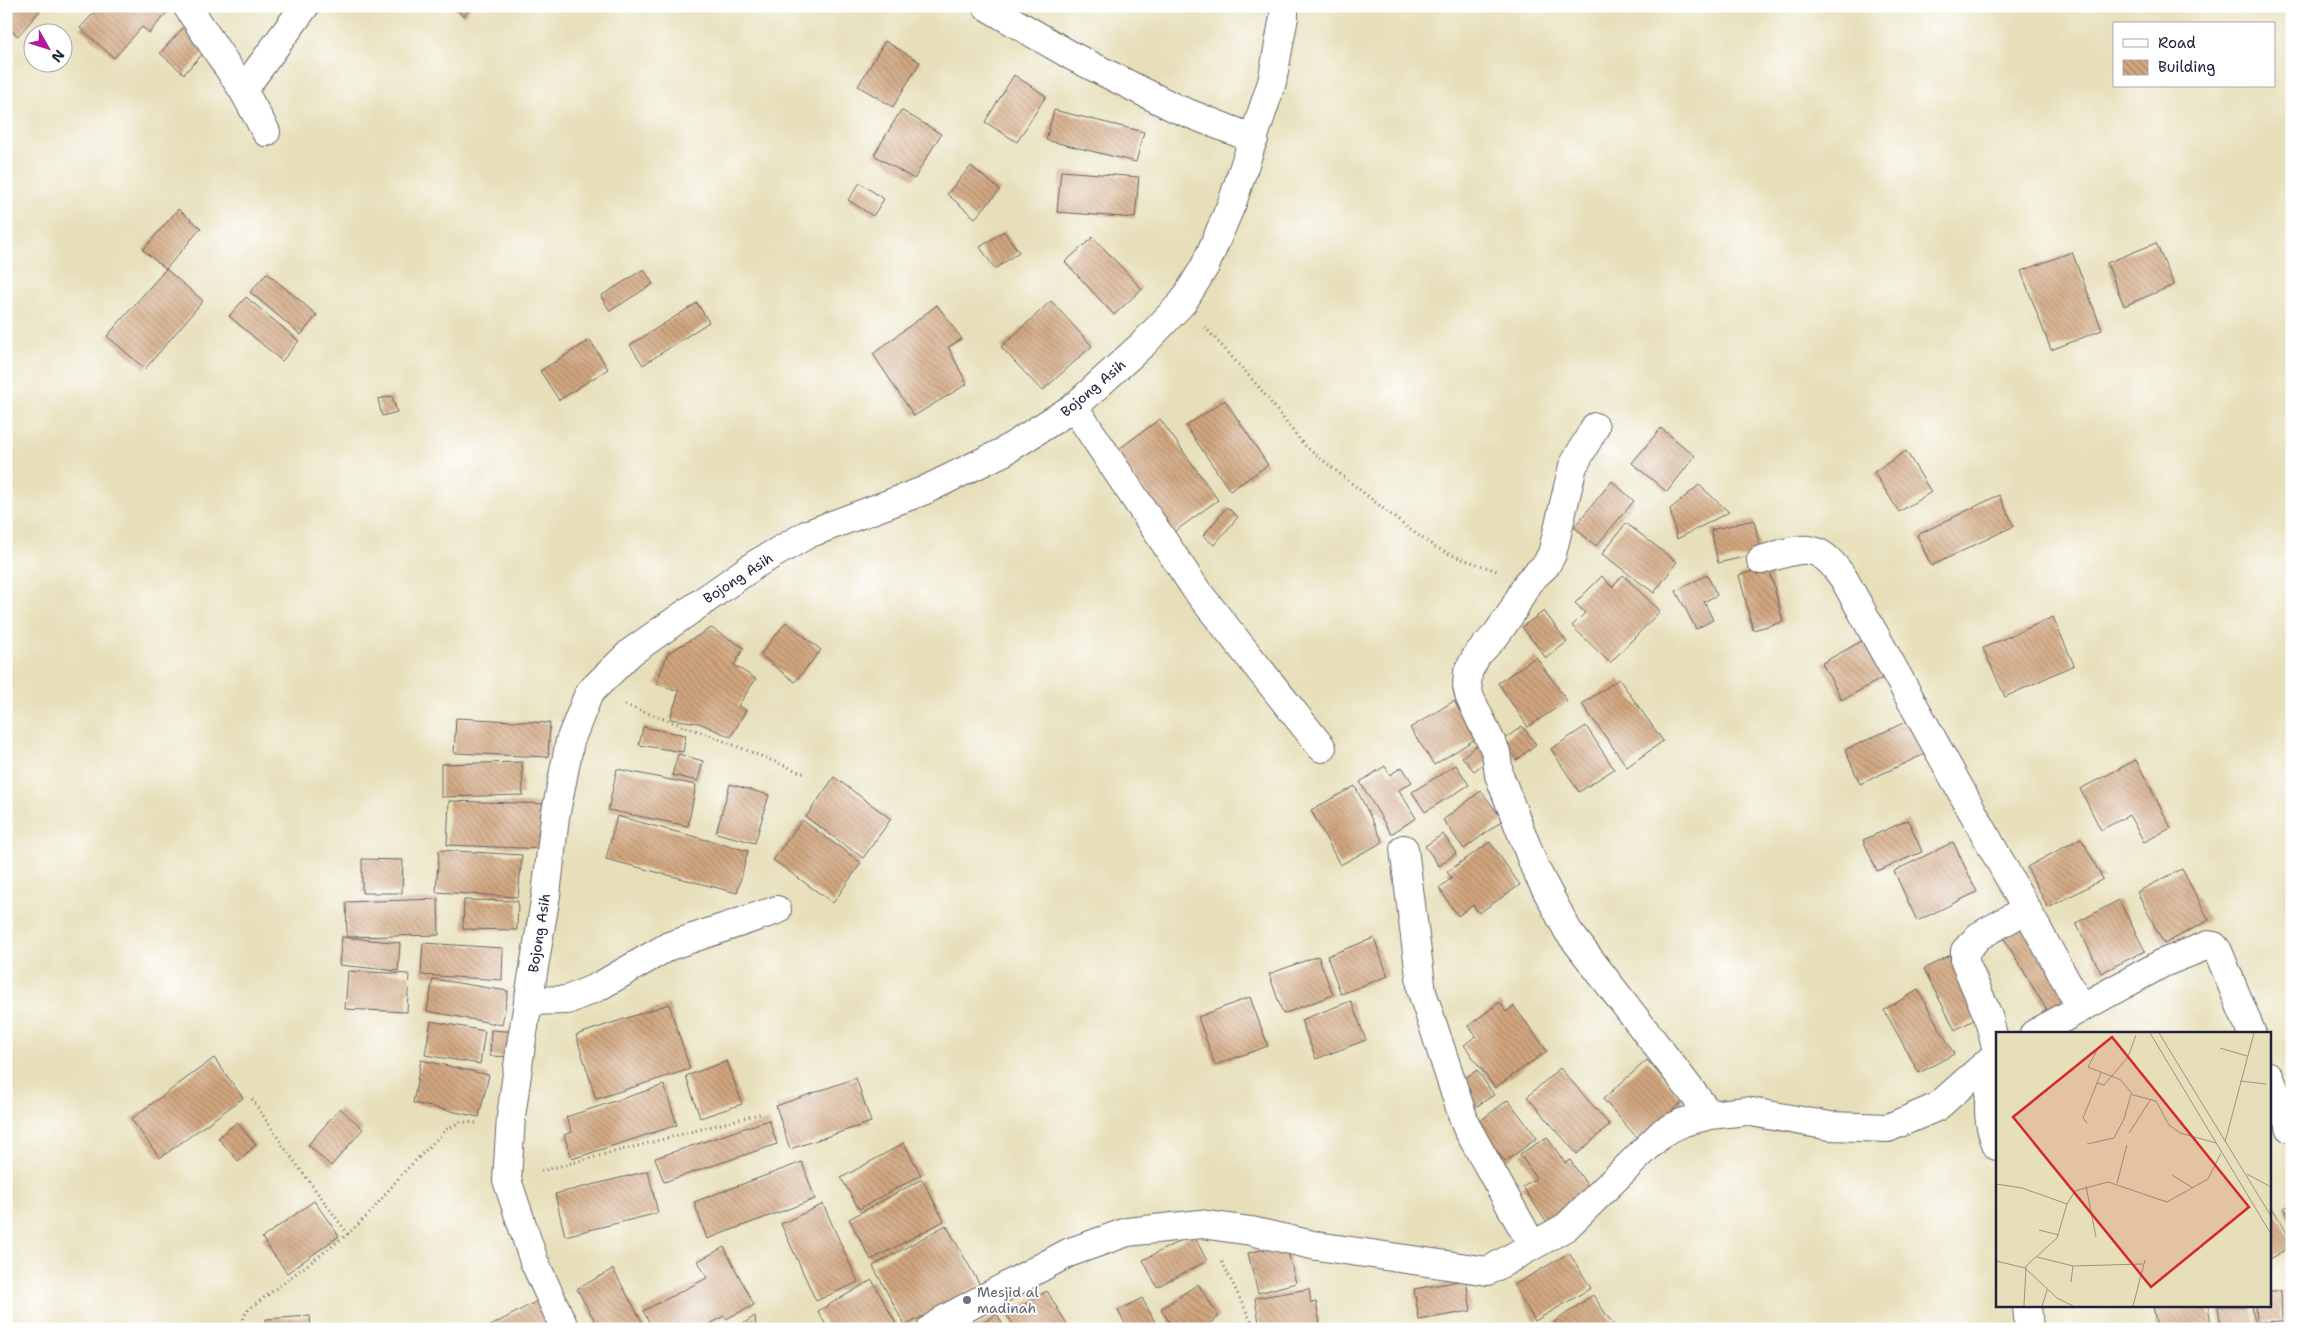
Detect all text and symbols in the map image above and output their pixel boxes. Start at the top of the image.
north arrow [22,22,72,72]
legend [2113,22,2276,88]
text: Road [2158,33,2196,53]
text: N [48,46,69,66]
text: Building [2158,57,2215,77]
street label: Bojong Asih [1057,355,1129,421]
street label: Bojong Asih [700,549,776,607]
street label: Bojong Asih [524,892,554,974]
inset map [1996,1032,2270,1308]
place label: Mesjid al madinah [977,1283,1040,1317]
marker: Mesjid al madinah [961,1294,973,1306]

